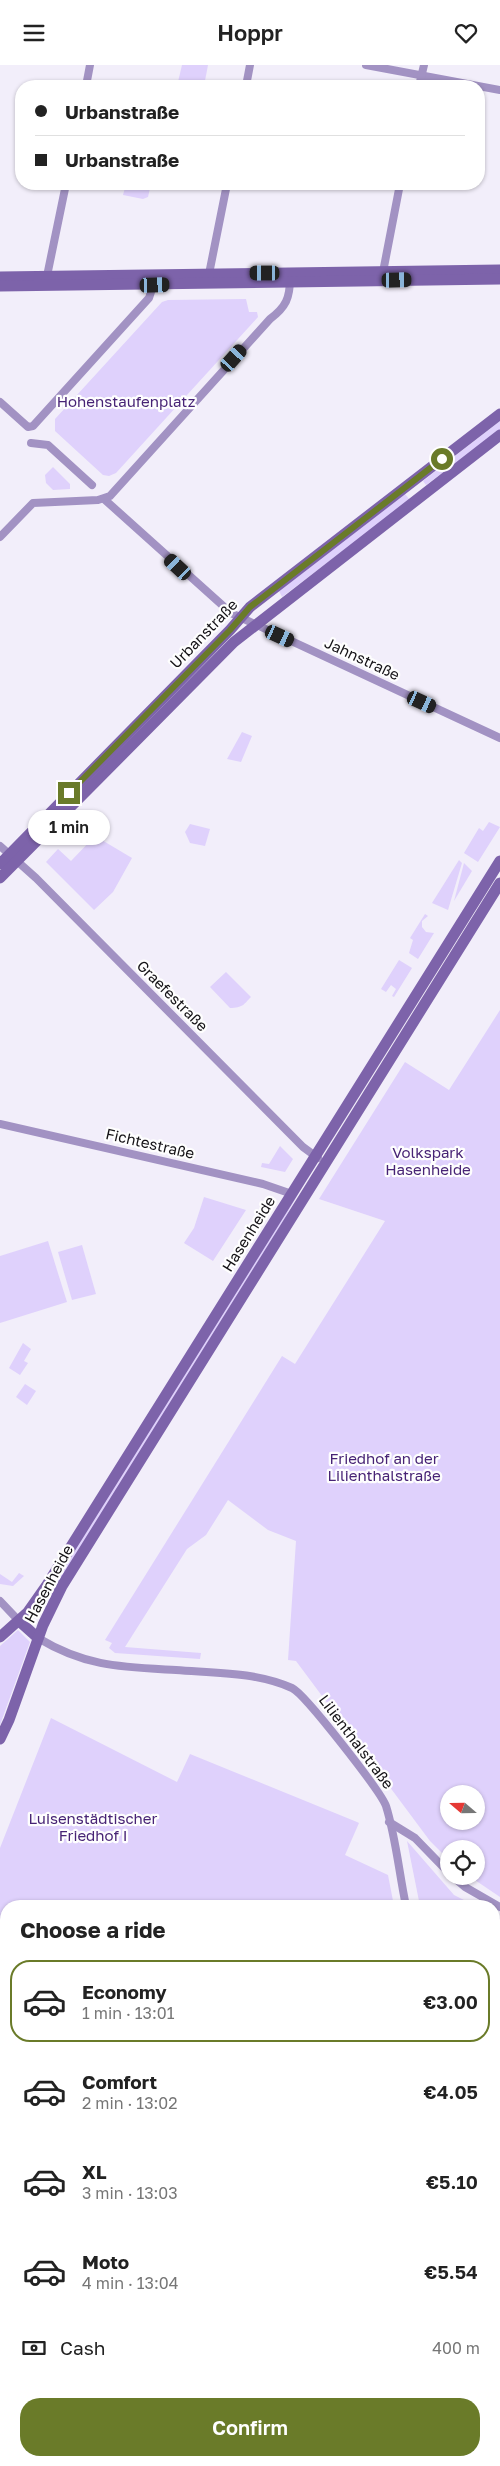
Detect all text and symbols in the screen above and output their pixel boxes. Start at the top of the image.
icon: menu [20,19,48,47]
text: Hoppr [217,19,283,46]
icon: heart [452,19,480,47]
text: Urbanstraße [65,100,179,123]
text: Urbanstraße [65,148,179,171]
car [250,266,280,281]
car [381,272,412,288]
car [139,277,170,293]
car [218,342,249,374]
park label: Hohenstaufenplatz [57,392,196,410]
route start [431,448,453,470]
car [161,551,194,583]
street label: Urbanstraße [166,595,241,672]
car [263,623,296,649]
street label: Jahnstraße [322,633,403,683]
car [405,689,438,715]
route end [58,782,80,804]
callout: 1 min [28,811,110,845]
text: 1 min [49,817,89,837]
street label: Graefestraße [134,956,212,1035]
street label: Fichtestraße [104,1124,197,1162]
park label: Volkspark Hasenheide [385,1143,471,1178]
street label: Hasenheide [218,1192,279,1275]
park label: Friedhof an der Lilienthalstraße [327,1449,441,1484]
street label: Hasenheide [20,1541,76,1626]
street label: Lilienthalstraße [316,1691,398,1792]
north arrow [440,1785,485,1830]
map controls [440,1785,485,1885]
park label: Luisenstädtischer Friedhof I [29,1809,158,1844]
button: locate [440,1840,485,1885]
text: Choose a ride [20,1916,166,1943]
icon: car [22,1979,67,2024]
text: Economy [82,1980,167,2003]
text: €3.00 [423,1990,478,2013]
text: 1 min · 13:01 [82,2003,174,2023]
icon: car [22,2069,67,2114]
text: Comfort [82,2070,157,2093]
text: €4.05 [424,2080,478,2103]
text: 2 min · 13:02 [82,2093,178,2113]
icon: car [22,2159,67,2204]
text: XL [82,2160,107,2183]
text: €5.10 [426,2170,478,2193]
text: 3 min · 13:03 [82,2183,178,2203]
icon: car [22,2249,67,2294]
text: Moto [82,2250,129,2273]
text: €5.54 [424,2260,478,2283]
text: 4 min · 13:04 [82,2273,178,2293]
icon: cash [20,2334,48,2362]
text: Cash [60,2336,105,2359]
text: 400 m [432,2338,480,2358]
button: Confirm [20,2398,480,2456]

